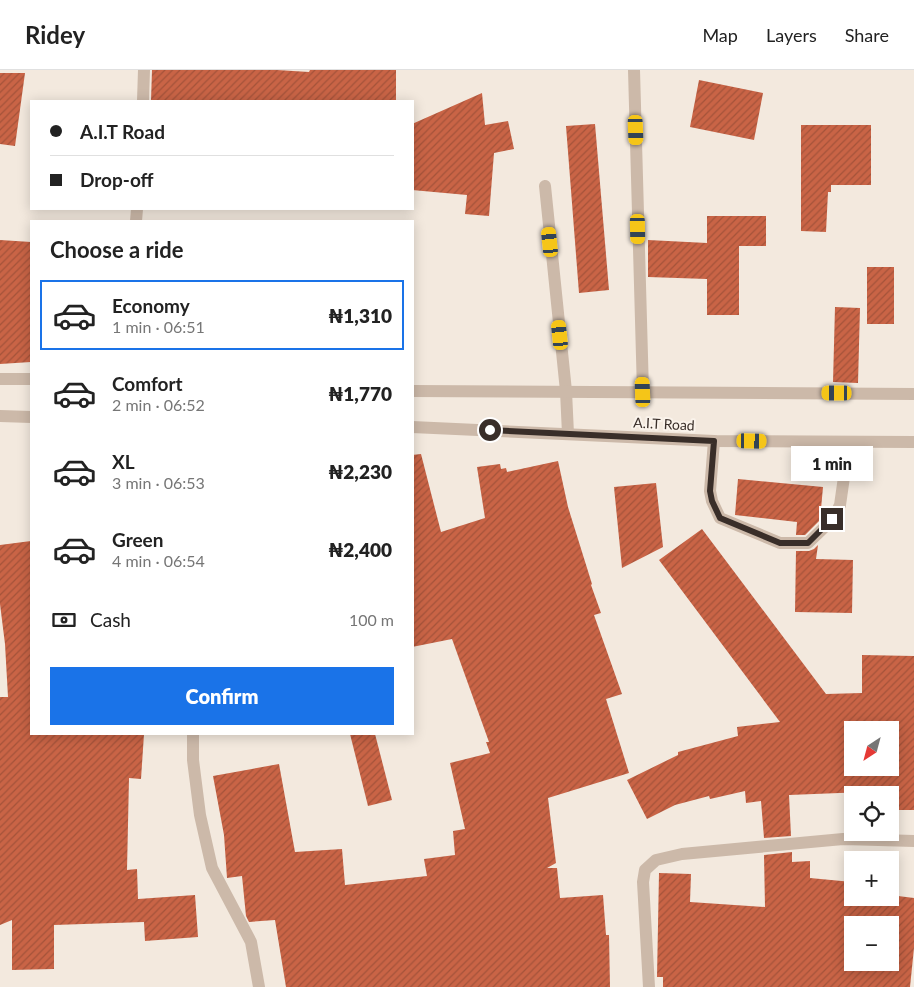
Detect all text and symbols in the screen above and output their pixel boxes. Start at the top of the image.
text: Ridey [25,20,85,49]
text: Map [702,24,738,46]
text: Layers [766,24,817,46]
text: Share [845,24,889,46]
car [627,115,644,145]
text: A.I.T Road [80,120,165,143]
text: Drop-off [80,168,154,191]
car [630,214,645,244]
car [540,226,559,258]
text: Choose a ride [50,236,184,263]
icon: car [52,293,97,338]
text: Economy [112,294,190,317]
text: ₦1,310 [328,304,392,327]
text: 1 min · 06:51 [112,317,205,336]
car [550,319,569,351]
icon: car [52,371,97,416]
text: Comfort [112,372,183,395]
car [634,377,651,407]
text: ₦1,770 [328,382,392,405]
car [822,386,852,401]
text: 2 min · 06:52 [112,395,205,414]
street label: A.I.T Road [633,413,695,434]
route start [479,419,501,441]
car [736,433,767,449]
callout: 1 min [791,446,873,482]
icon: car [52,449,97,494]
text: XL [112,450,135,473]
text: 1 min [812,454,852,473]
text: ₦2,230 [328,460,392,483]
text: 3 min · 06:53 [112,473,205,492]
route end [821,508,843,530]
icon: car [52,527,97,572]
text: Green [112,528,163,551]
text: ₦2,400 [328,538,392,561]
text: 4 min · 06:54 [112,551,205,570]
icon: cash [50,606,78,634]
text: Cash [90,608,131,631]
text: 100 m [349,610,394,629]
button: Confirm [50,667,394,725]
north arrow [844,721,899,776]
map controls [844,721,899,971]
button: locate [844,786,899,841]
button: + [844,851,899,906]
button: − [844,916,899,971]

